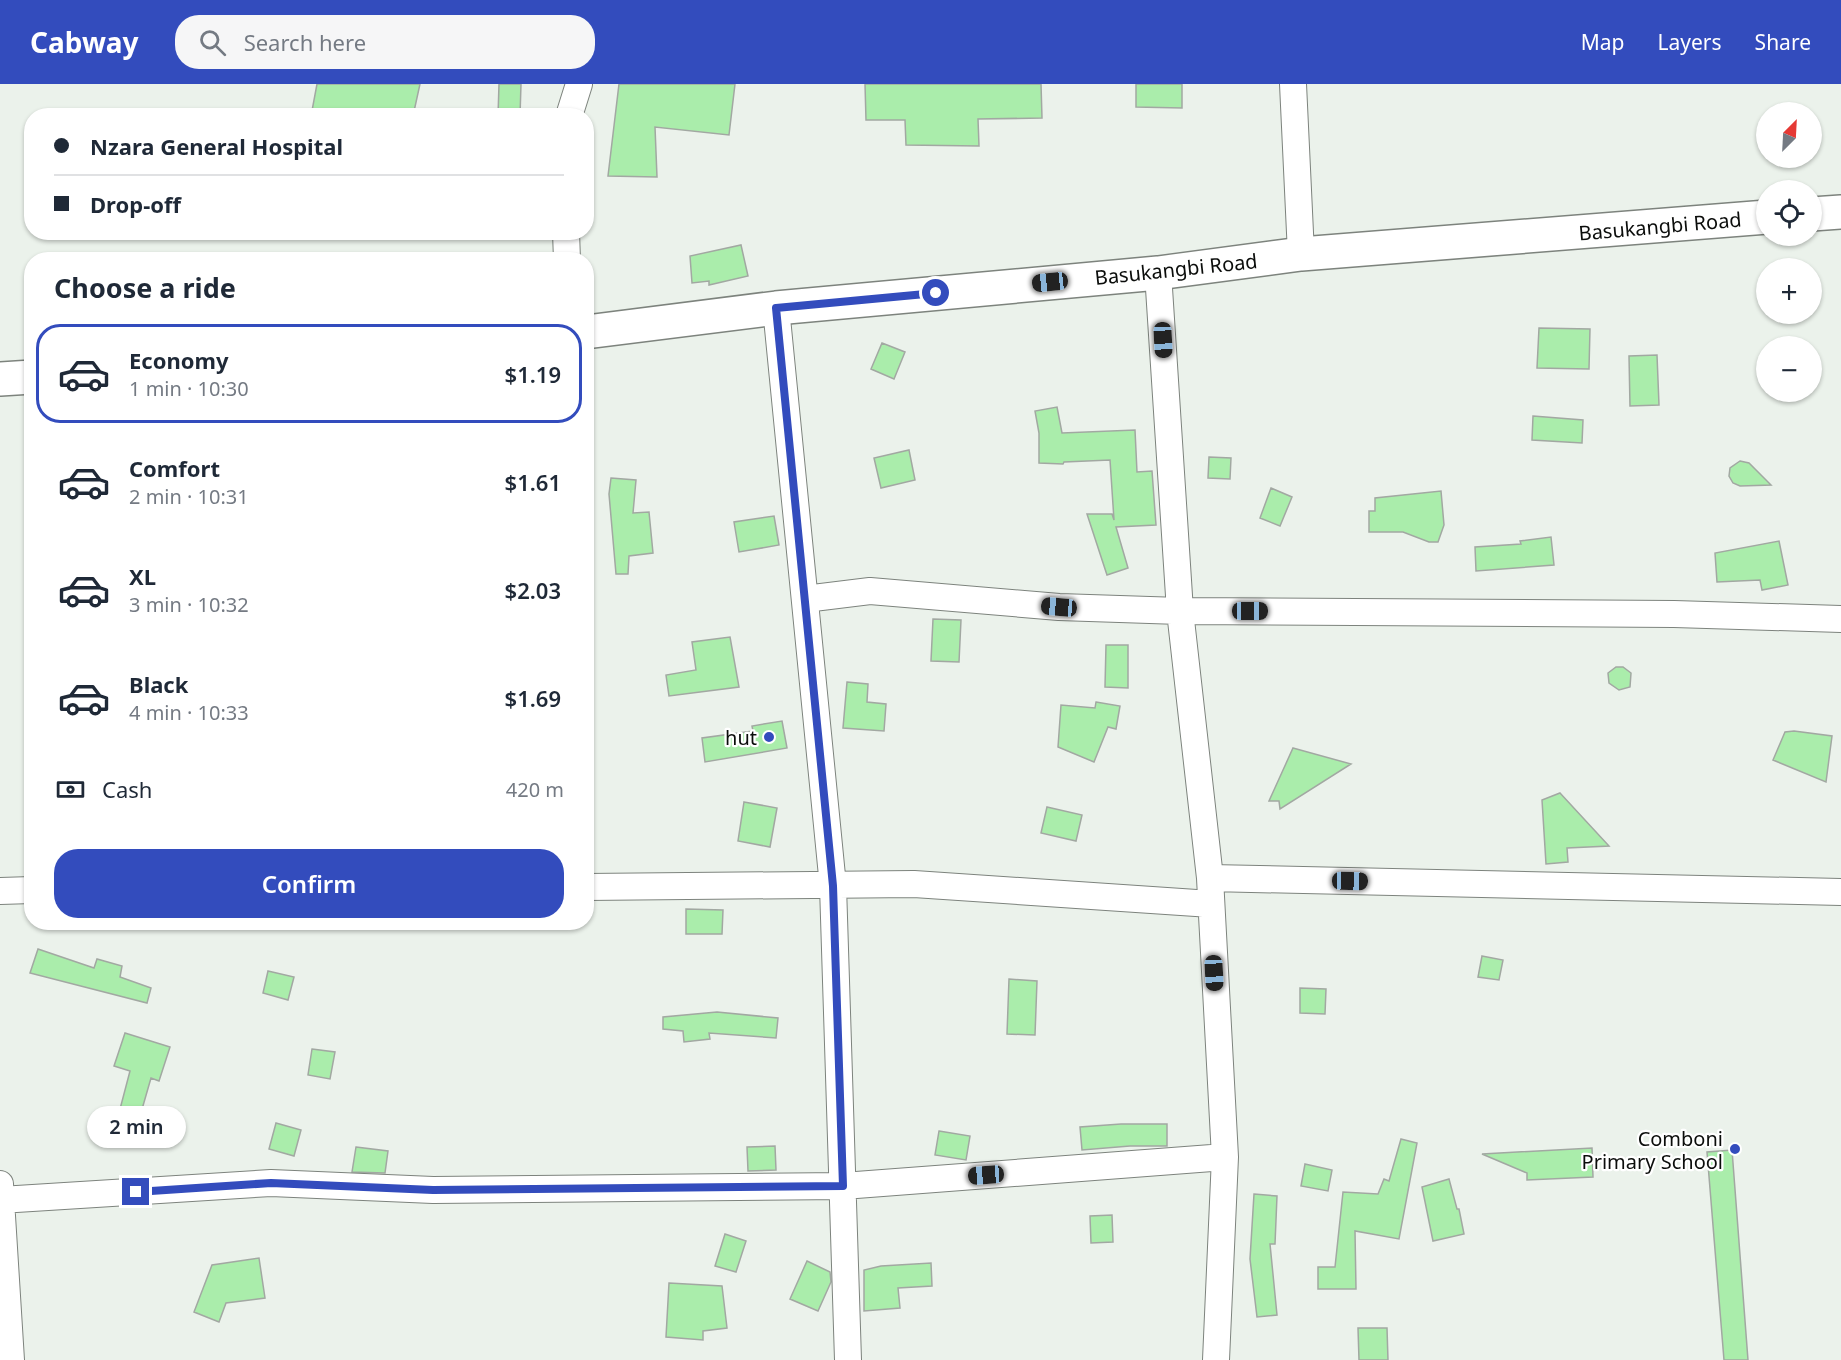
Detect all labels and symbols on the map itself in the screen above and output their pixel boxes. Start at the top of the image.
north arrow [1756,102,1822,168]
street label: Basukangbi Road [1577,205,1743,247]
street label: Basukangbi Road [1093,247,1259,291]
car [1031,271,1069,293]
route start [922,279,949,306]
car [1153,322,1173,358]
car [1040,596,1078,618]
car [1232,602,1268,620]
place label: hut [725,724,757,751]
marker: hut [762,730,776,744]
car [1332,872,1368,890]
car [1204,955,1224,991]
callout: 2 min [86,1105,186,1147]
place label: Comboni Primary School [1582,1125,1723,1175]
marker: Comboni Primary School [1728,1142,1742,1156]
car [967,1165,1005,1185]
route end [122,1178,149,1205]

